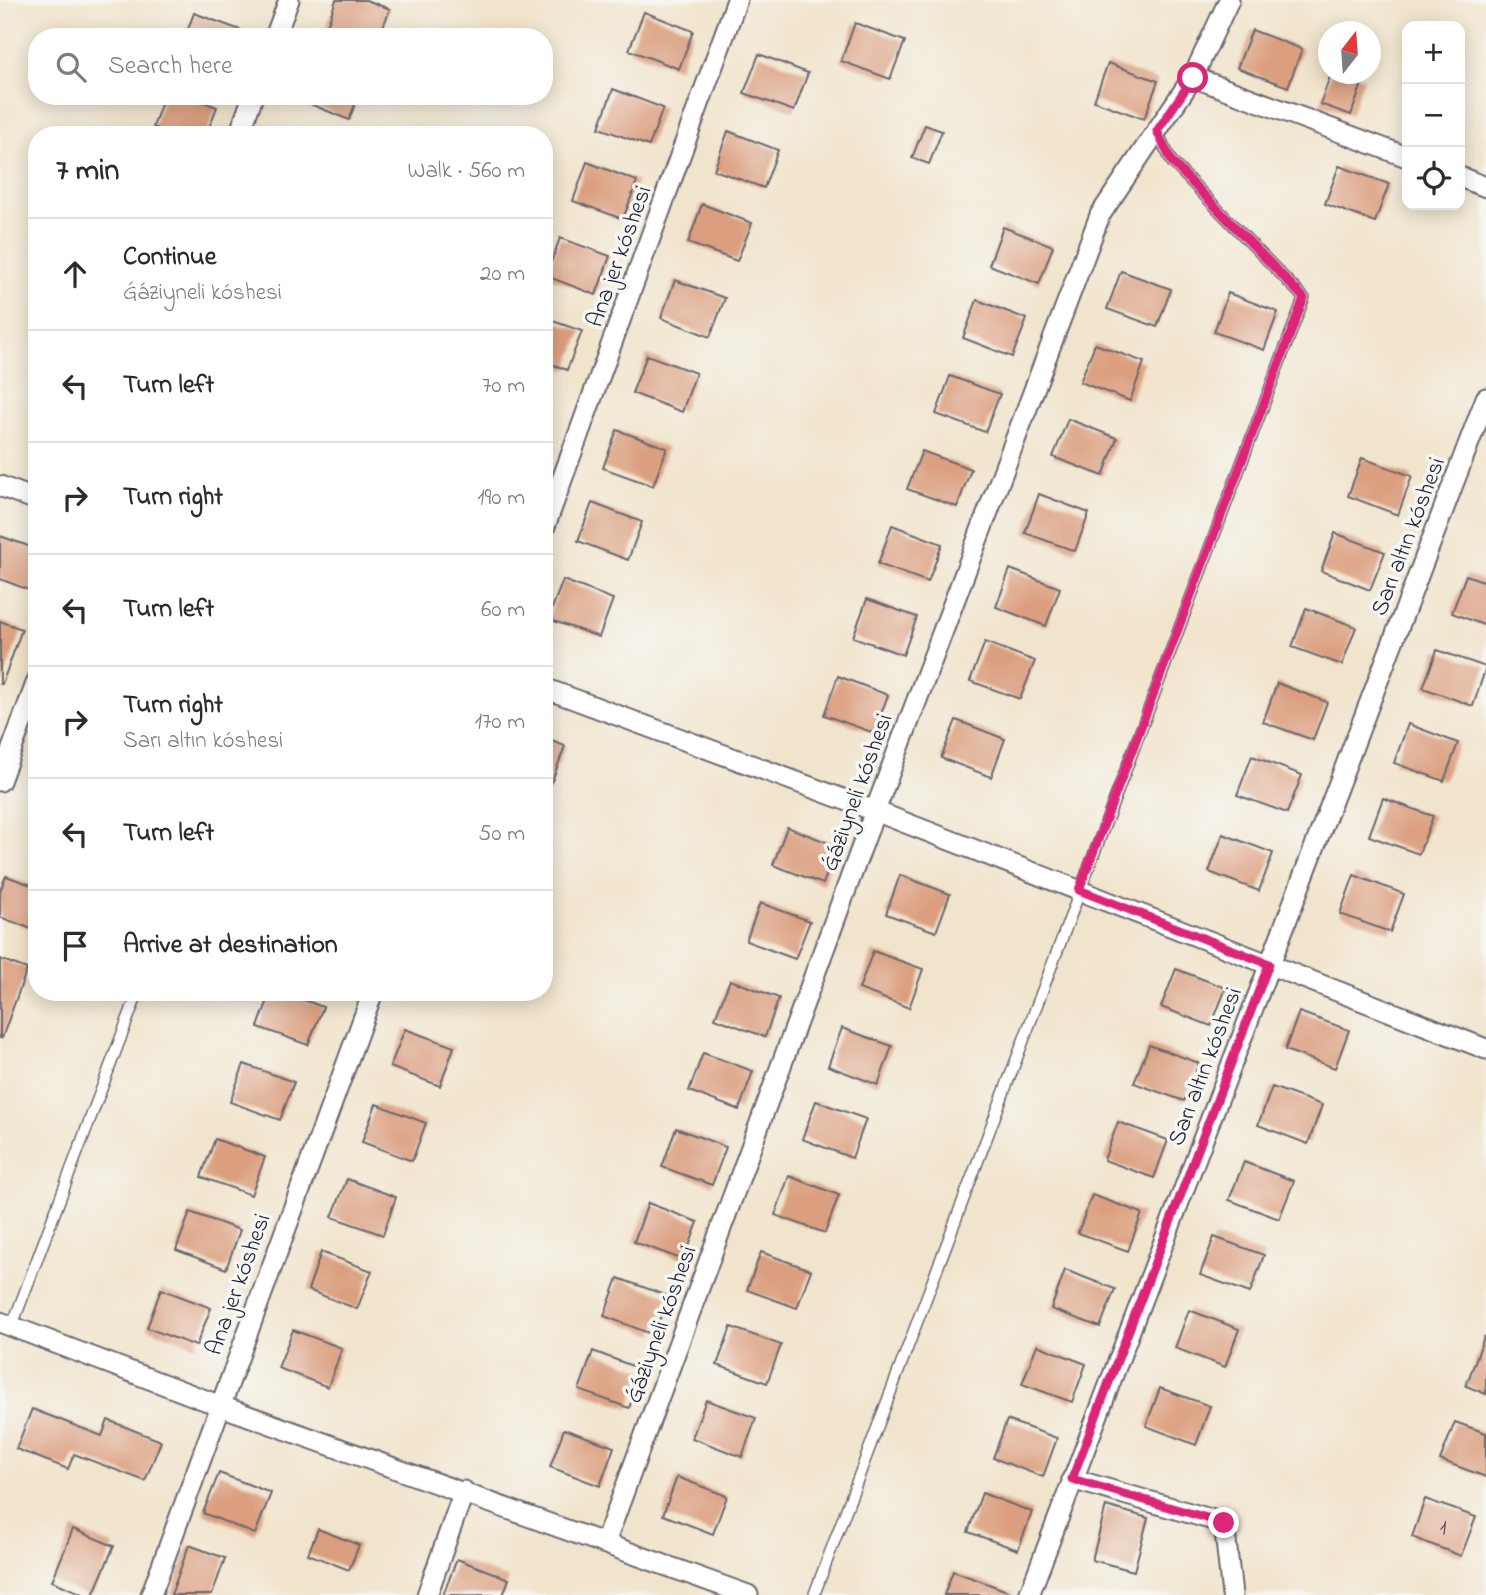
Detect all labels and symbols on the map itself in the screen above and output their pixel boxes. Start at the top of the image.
north arrow [1318,21,1381,84]
route start [1177,62,1208,93]
street label: Ana jer kóshesi [579,181,662,333]
street label: Sarı altın kóshesi [1363,453,1456,621]
street label: Ǵáziyneli kóshesi [814,709,904,877]
street label: Sarı altın kóshesi [1160,983,1253,1151]
street label: Ana jer kóshesi [198,1209,281,1361]
street label: Ǵáziyneli kóshesi [618,1241,708,1409]
route end [1208,1507,1239,1538]
house number: 1 [1440,1514,1447,1544]

